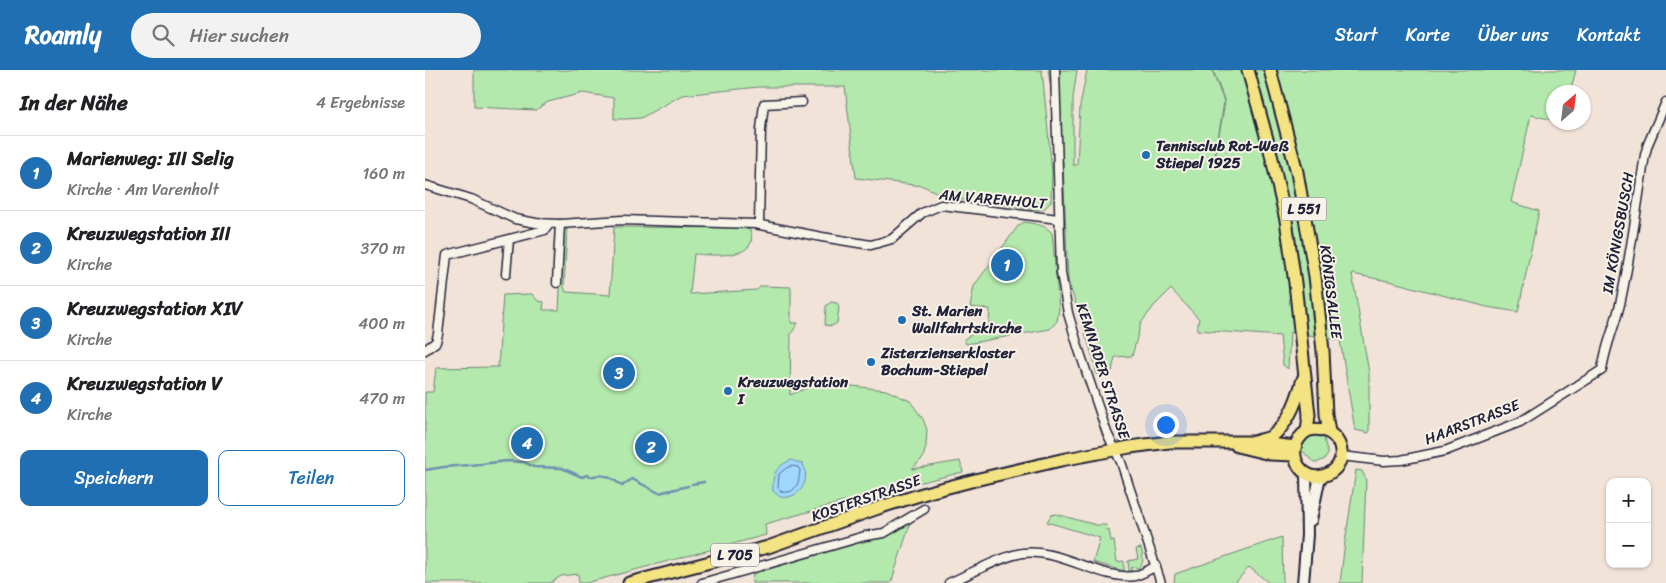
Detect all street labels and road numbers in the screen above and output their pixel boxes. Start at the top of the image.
street label: IM KÖNIGSBUSCH [1594,170,1642,297]
street label: AM VARENHOLT [937,181,1050,217]
road number: L 551 [1281,198,1327,220]
street label: KÖNIGSALLEE [1312,244,1350,342]
street label: KEMNADER STRASSE [1069,299,1138,444]
street label: HAARSTRASSE [1421,391,1525,452]
street label: KOSTERSTRASSE [808,467,926,529]
road number: L 705 [711,544,759,566]

